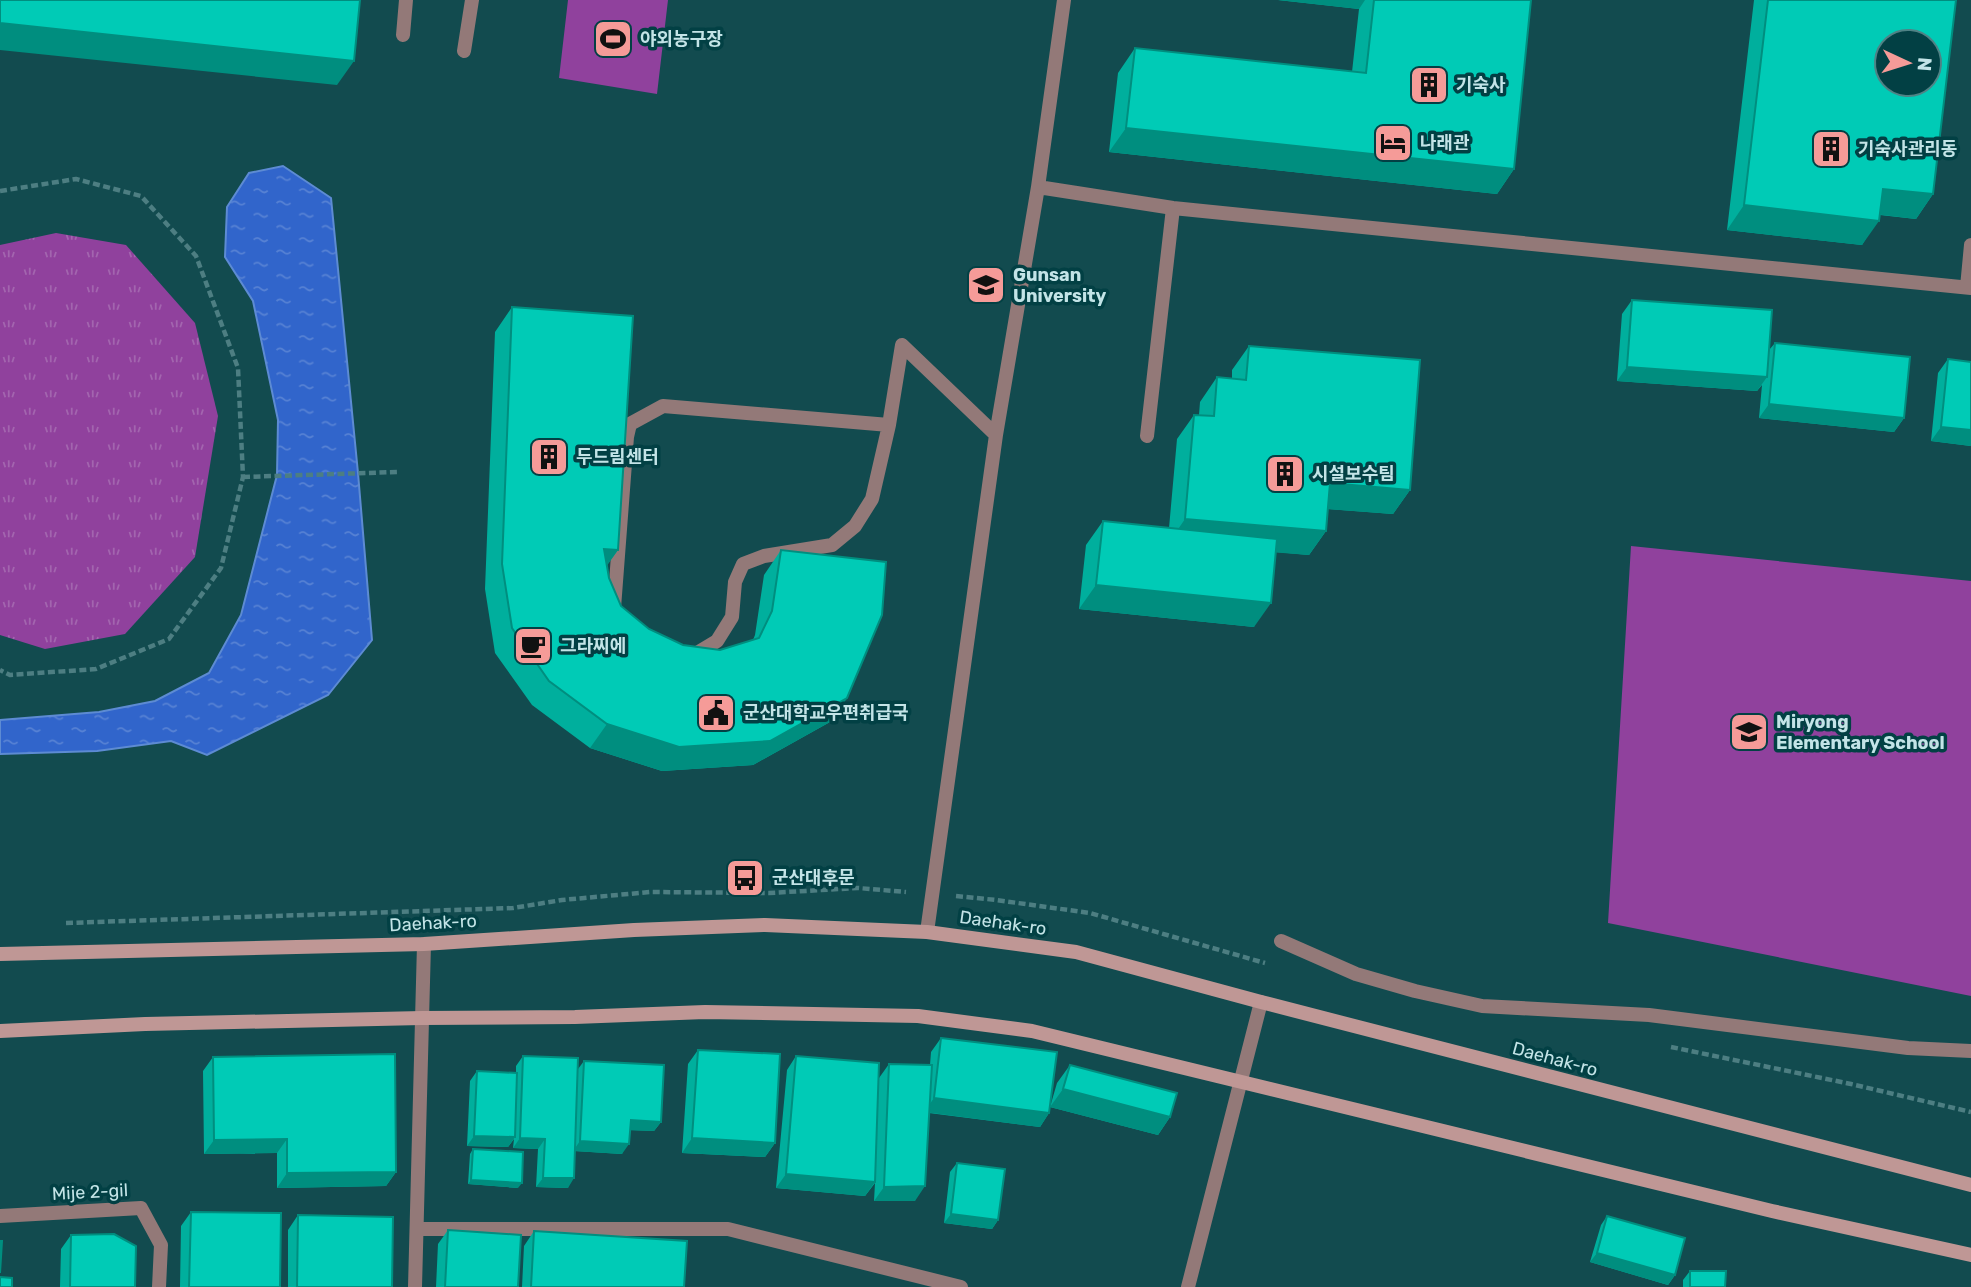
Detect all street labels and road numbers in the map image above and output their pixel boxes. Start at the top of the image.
street label: Daehak-ro [958,906,1048,940]
street label: Daehak-ro [389,910,477,936]
street label: Daehak-ro [1510,1037,1600,1081]
street label: Mije 2-gil [51,1179,129,1205]

